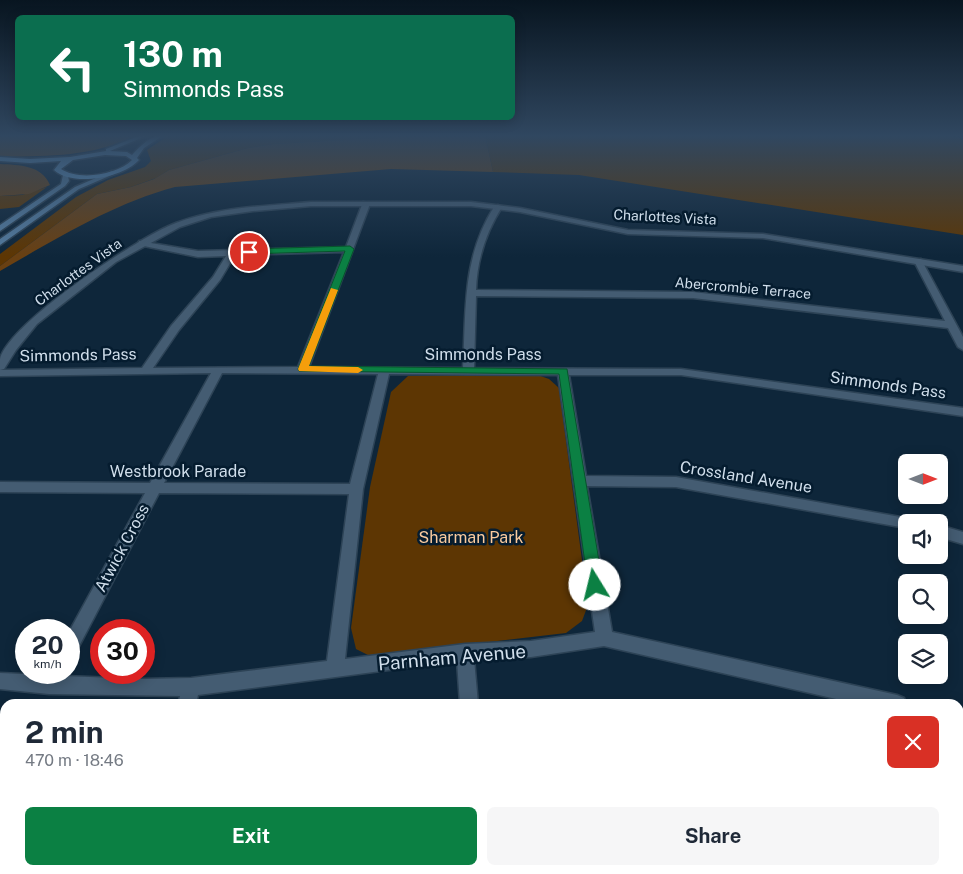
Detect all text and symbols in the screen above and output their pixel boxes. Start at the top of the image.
text: 130 m [123,34,223,75]
icon: left [40,35,105,100]
text: Simmonds Pass [123,76,284,102]
street label: Charlottes Vista [613,206,717,228]
pin [228,231,270,273]
street label: Charlottes Vista [31,235,125,309]
icon: arrive [235,238,263,266]
street label: Abercrombie Terrace [674,274,812,302]
street label: Simmonds Pass [19,344,137,366]
street label: Simmonds Pass [424,345,542,364]
street label: Simmonds Pass [829,367,947,403]
north arrow [898,454,948,504]
map controls [898,454,948,684]
street label: Crossland Avenue [679,457,813,497]
street label: Westbrook Parade [110,462,246,481]
street label: Atwick Cross [91,501,153,595]
button: sound [898,514,948,564]
park label: Sharman Park [419,528,523,547]
position arrow [568,558,620,610]
button: search [898,574,948,624]
speed limit sign: 30 [90,619,155,684]
text: 20 [32,630,64,660]
button: layers [898,634,948,684]
street label: Parnham Avenue [377,640,527,674]
text: km/h [33,657,62,671]
text: 2 min [25,714,104,750]
button: close [887,716,939,768]
text: 470 m · 18:46 [25,751,124,770]
button: Exit [25,807,477,865]
button: Share [487,807,939,865]

